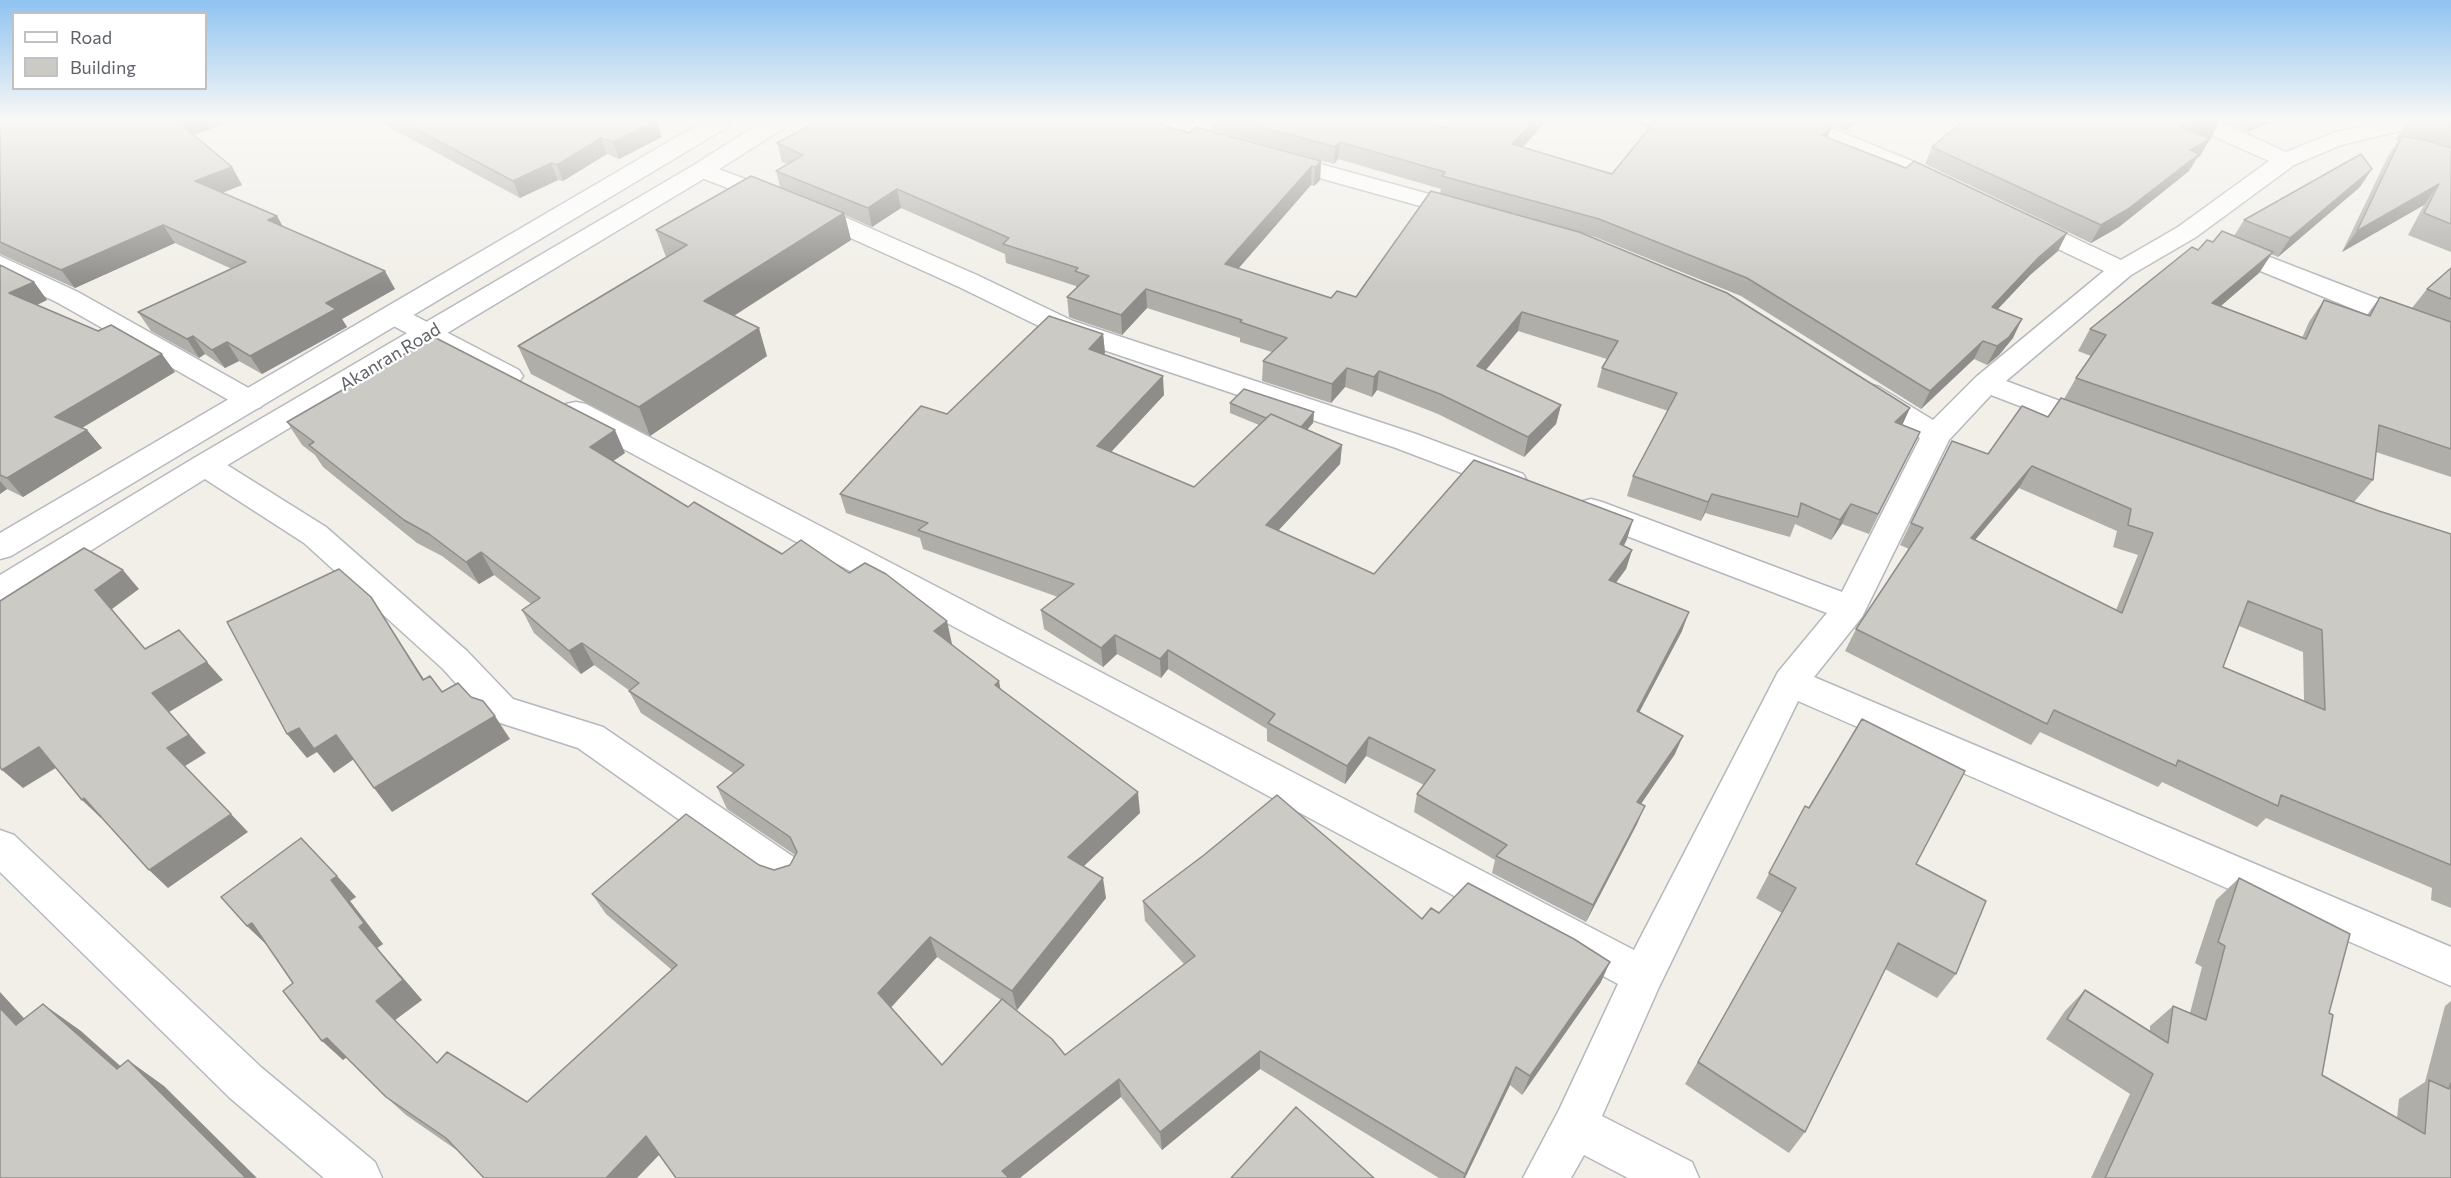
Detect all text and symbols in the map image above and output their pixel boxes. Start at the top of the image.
legend [12,12,207,90]
text: Road [70,26,112,48]
text: Building [70,56,136,78]
street label: Akanran Road [336,318,444,396]

